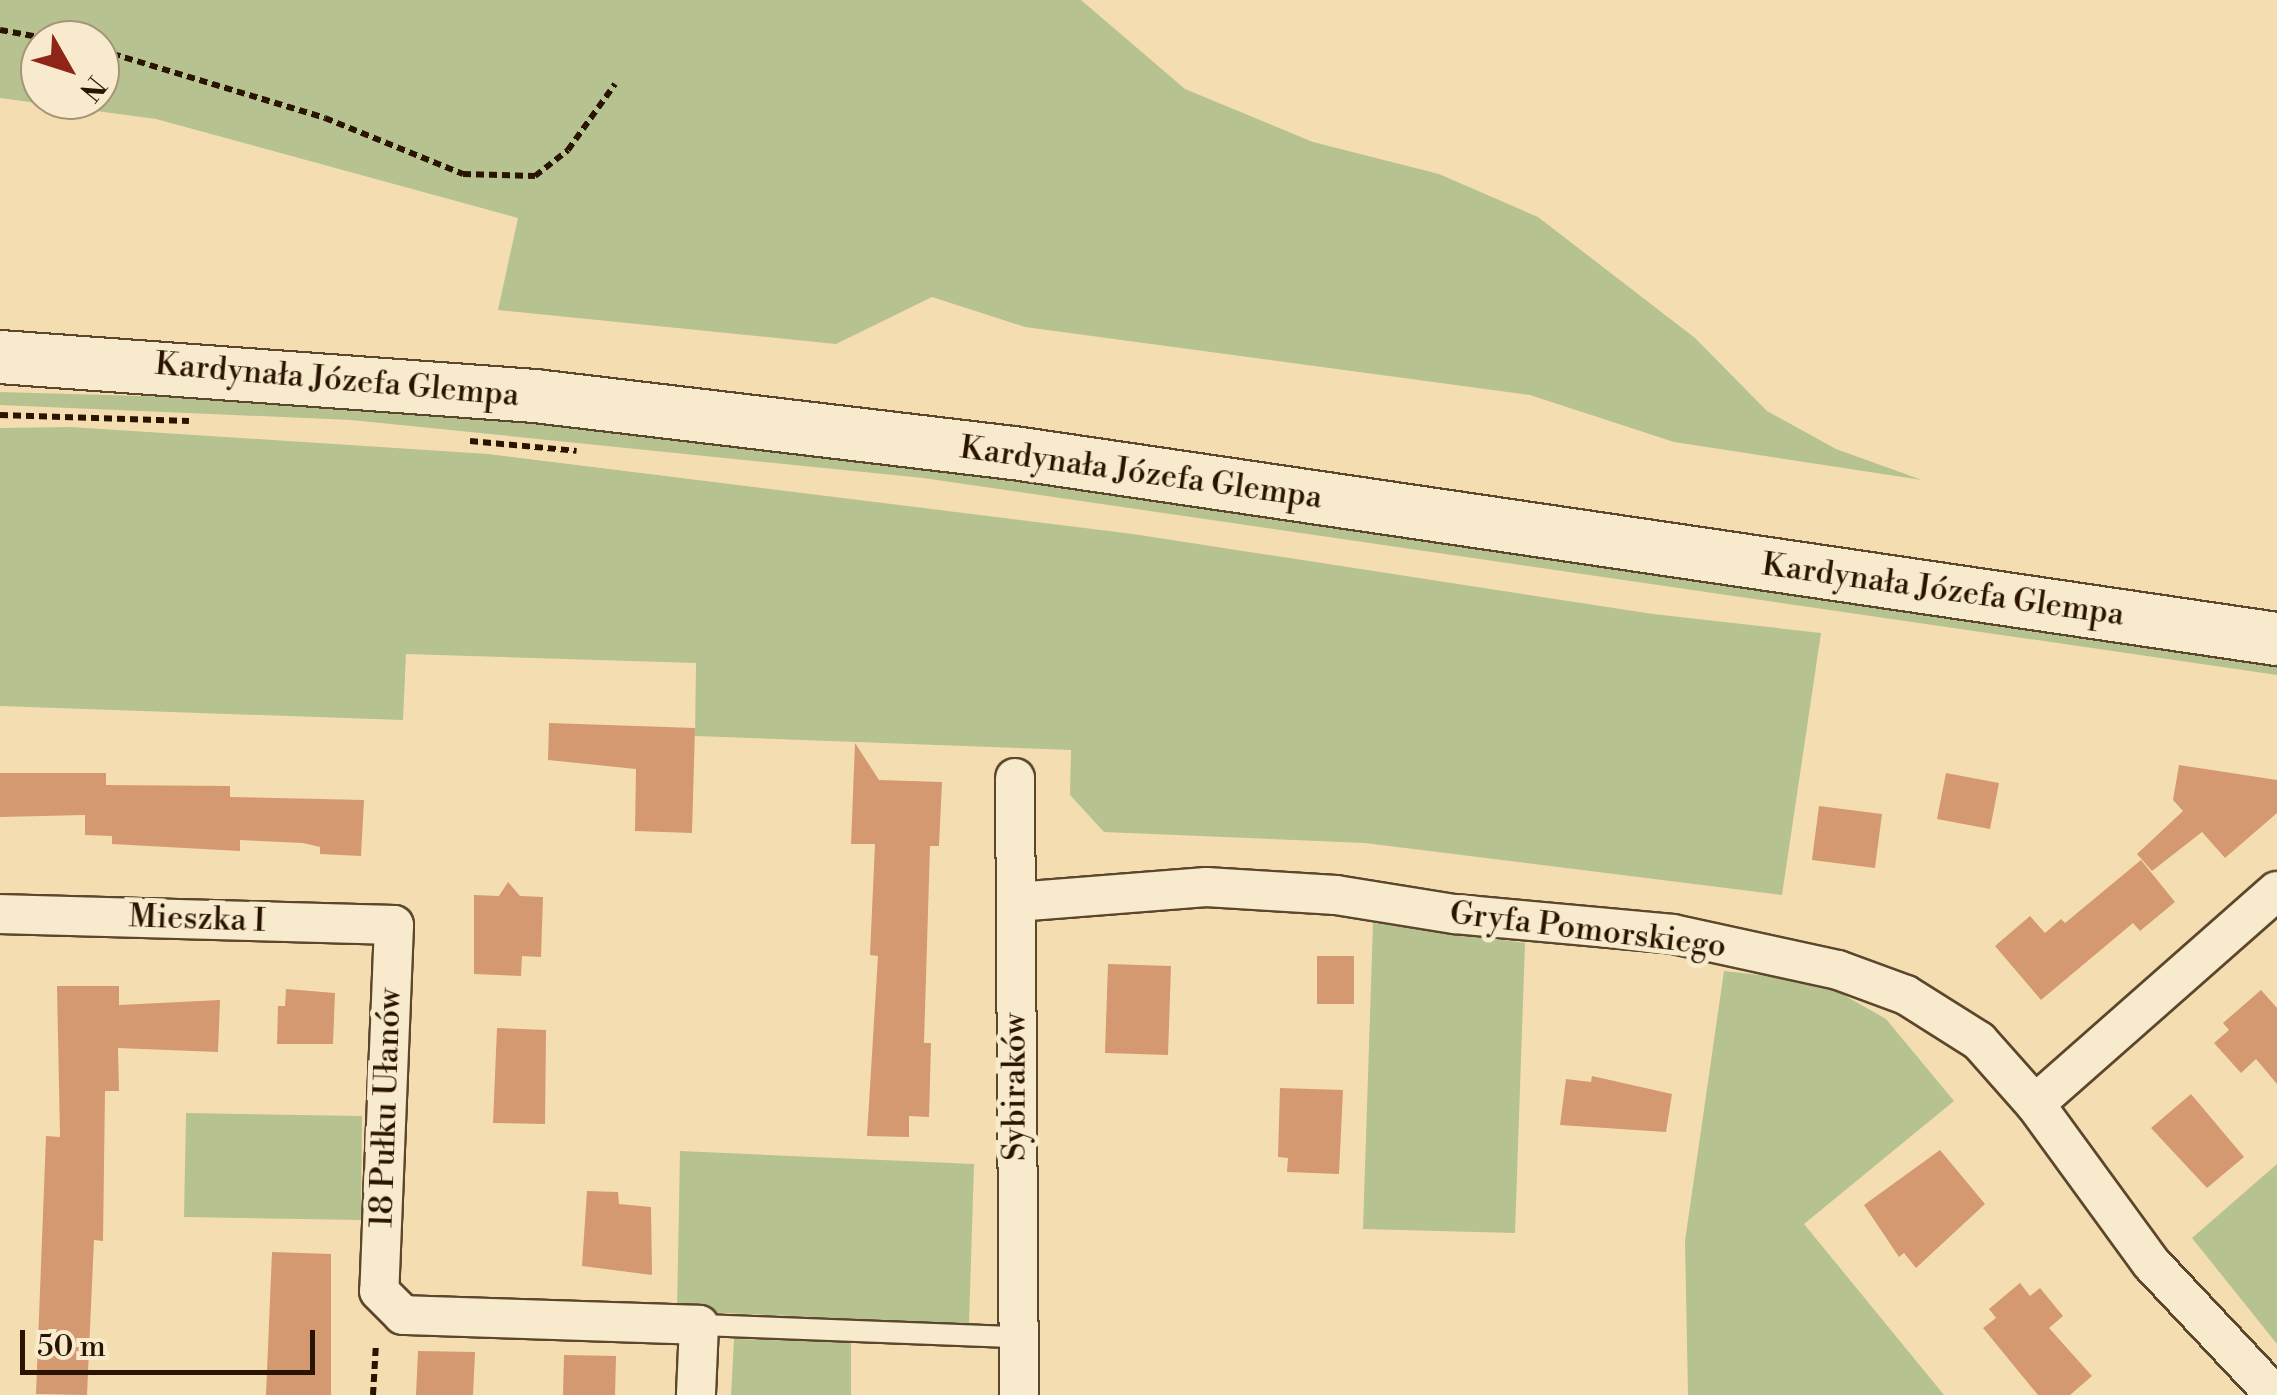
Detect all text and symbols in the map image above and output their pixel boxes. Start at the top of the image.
north arrow [20,20,120,120]
text: N [72,68,113,108]
street label: Kardynała Józefa Glempa [153,345,521,415]
street label: Kardynała Józefa Glempa [957,429,1325,517]
street label: Kardynała Józefa Glempa [1759,546,2127,634]
street label: Gryfa Pomorskiego [1448,894,1728,966]
street label: Mieszka I [128,897,266,941]
street label: 18 Pułku Ułanów [363,988,409,1228]
street label: Sybiraków [996,1013,1034,1161]
scale bar [25,1310,320,1372]
text: 50 m [37,1328,106,1366]

